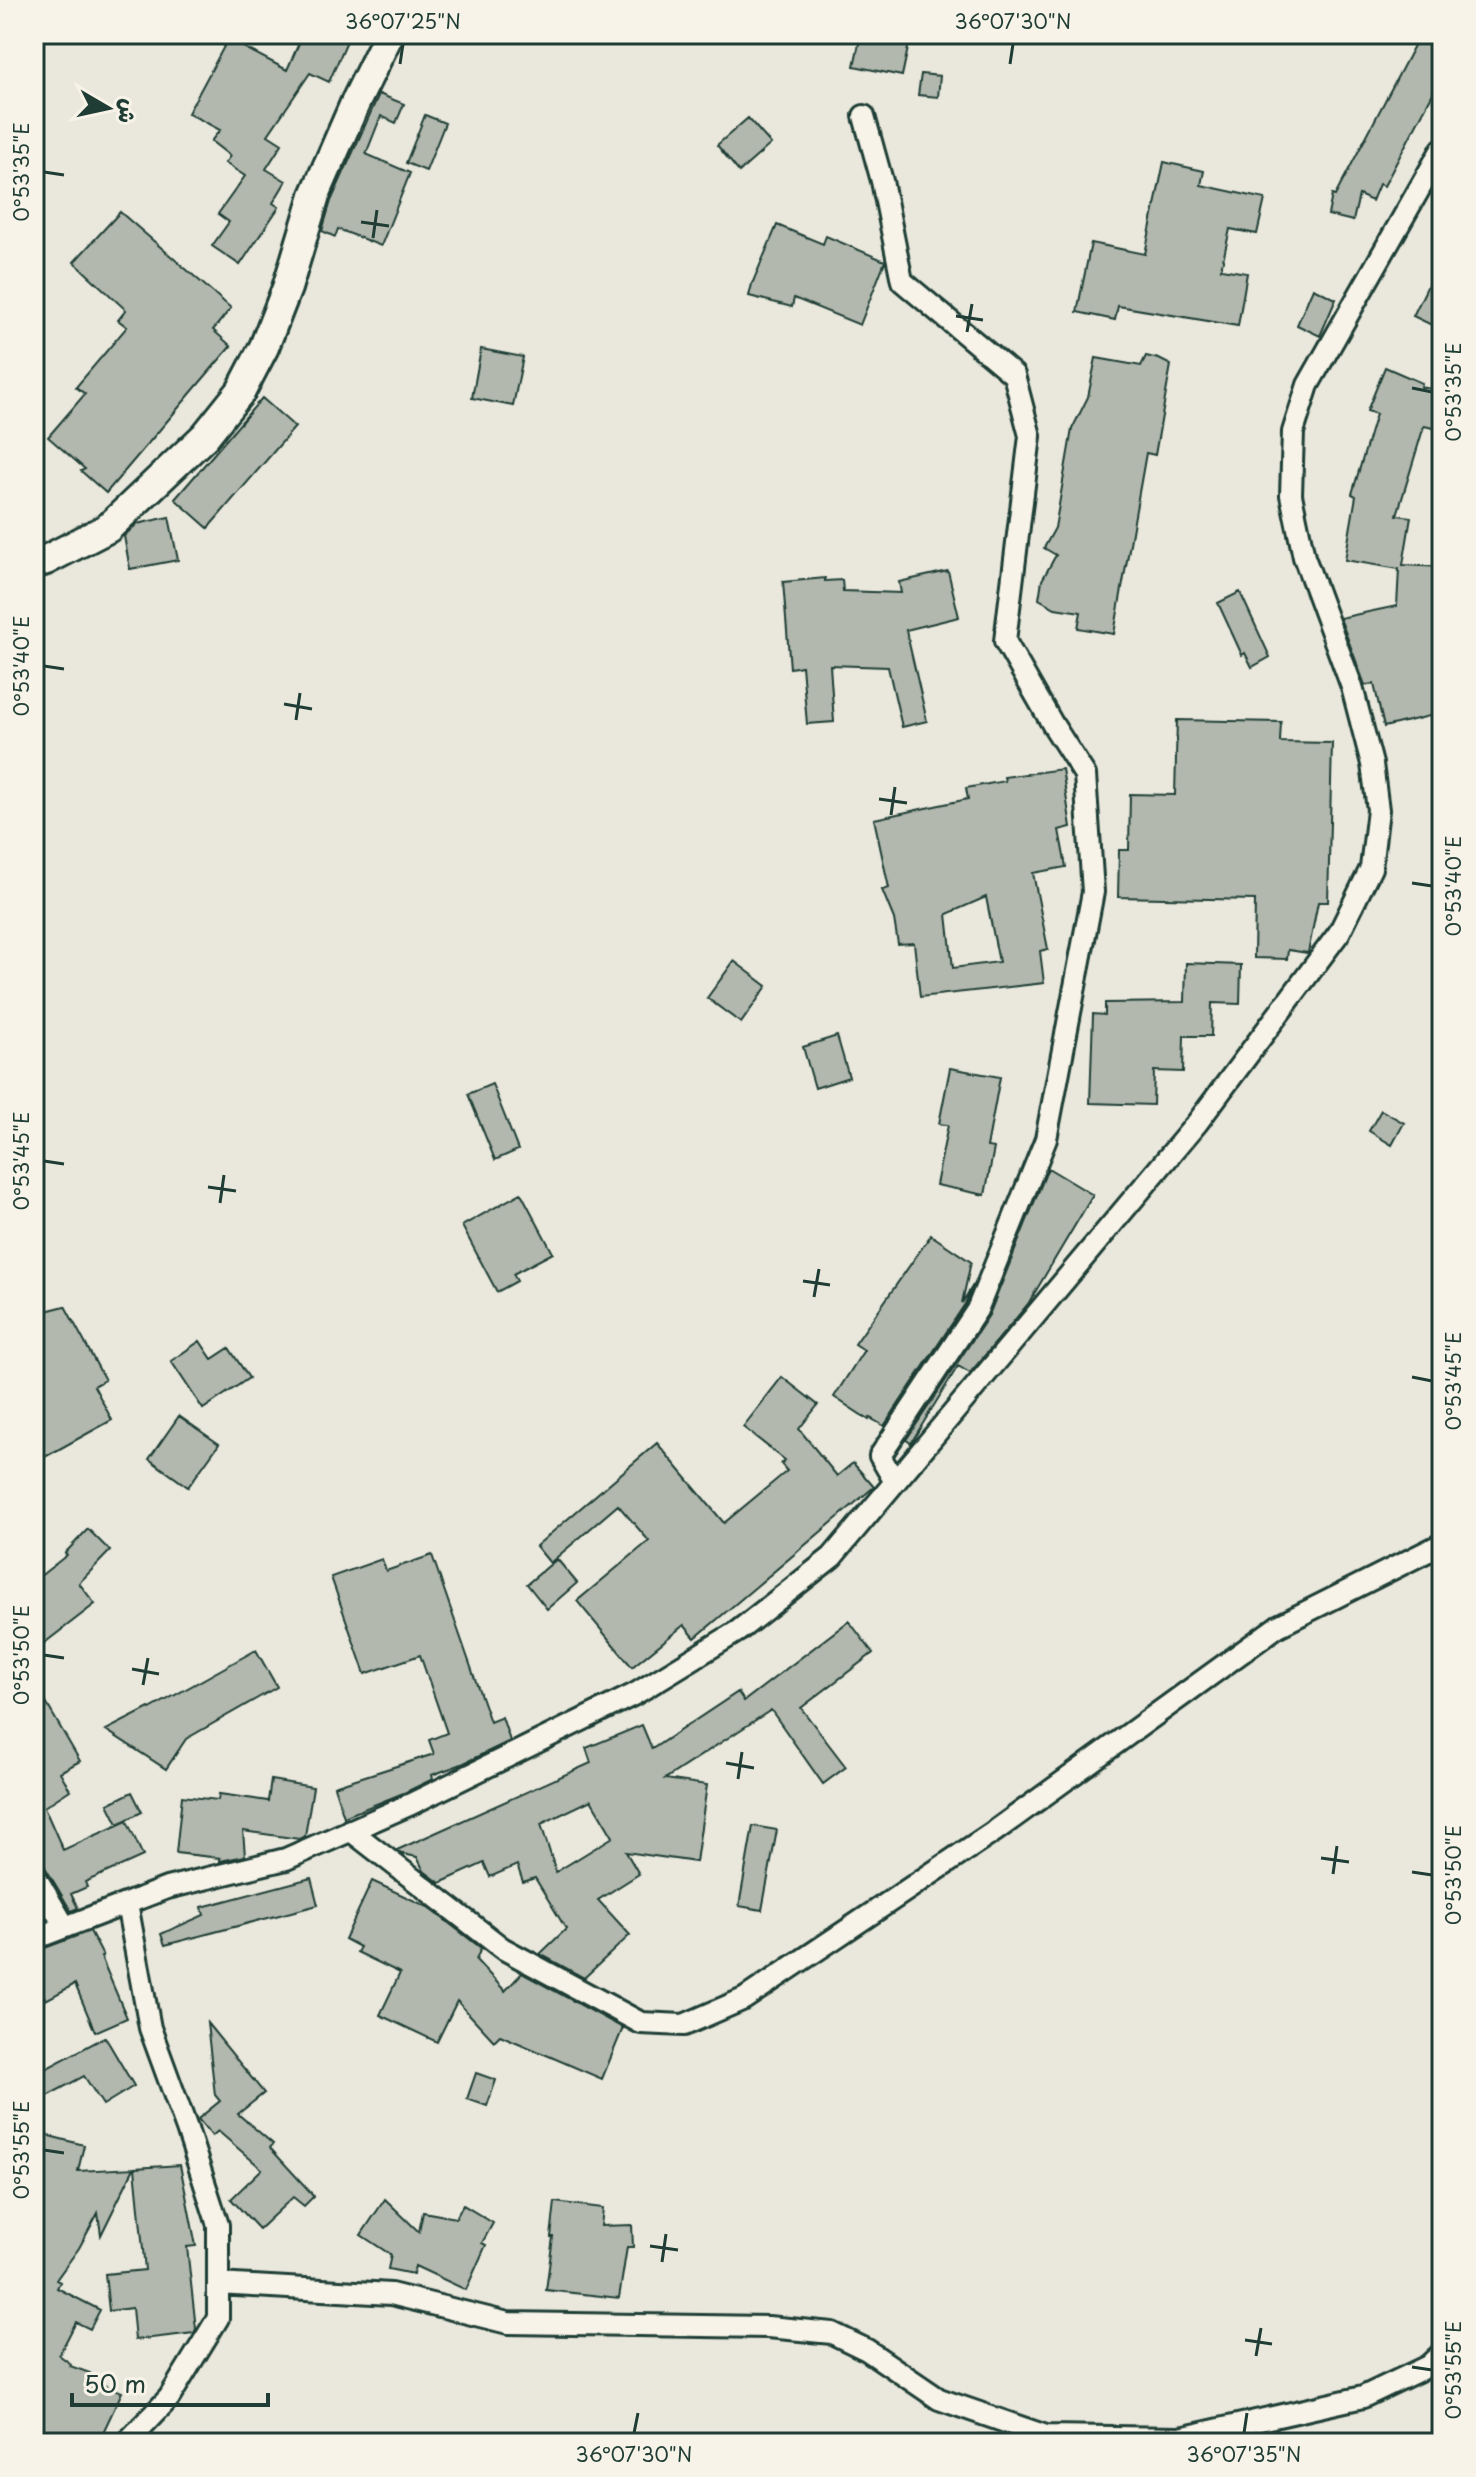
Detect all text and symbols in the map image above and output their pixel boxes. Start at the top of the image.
text: 36°07'25"N [345,6,461,36]
text: 36°07'30"N [955,6,1071,36]
north arrow [68,68,148,148]
text: ش [111,97,147,126]
text: 0°53'35"E [6,122,36,222]
text: 0°53'35"E [1438,342,1468,442]
text: 0°53'40"E [6,615,36,717]
text: 0°53'40"E [1438,835,1468,937]
text: 0°53'45"E [6,1112,36,1211]
text: 0°53'45"E [1438,1332,1468,1431]
text: 0°53'50"E [6,1605,36,1705]
text: 0°53'50"E [1438,1825,1468,1925]
text: 0°53'55"E [6,2100,36,2200]
text: 0°53'55"E [1438,2320,1468,2420]
scale bar [72,2357,268,2407]
text: 50 m [84,2365,146,2401]
text: 36°07'30"N [576,2439,692,2469]
text: 36°07'35"N [1187,2439,1301,2469]

